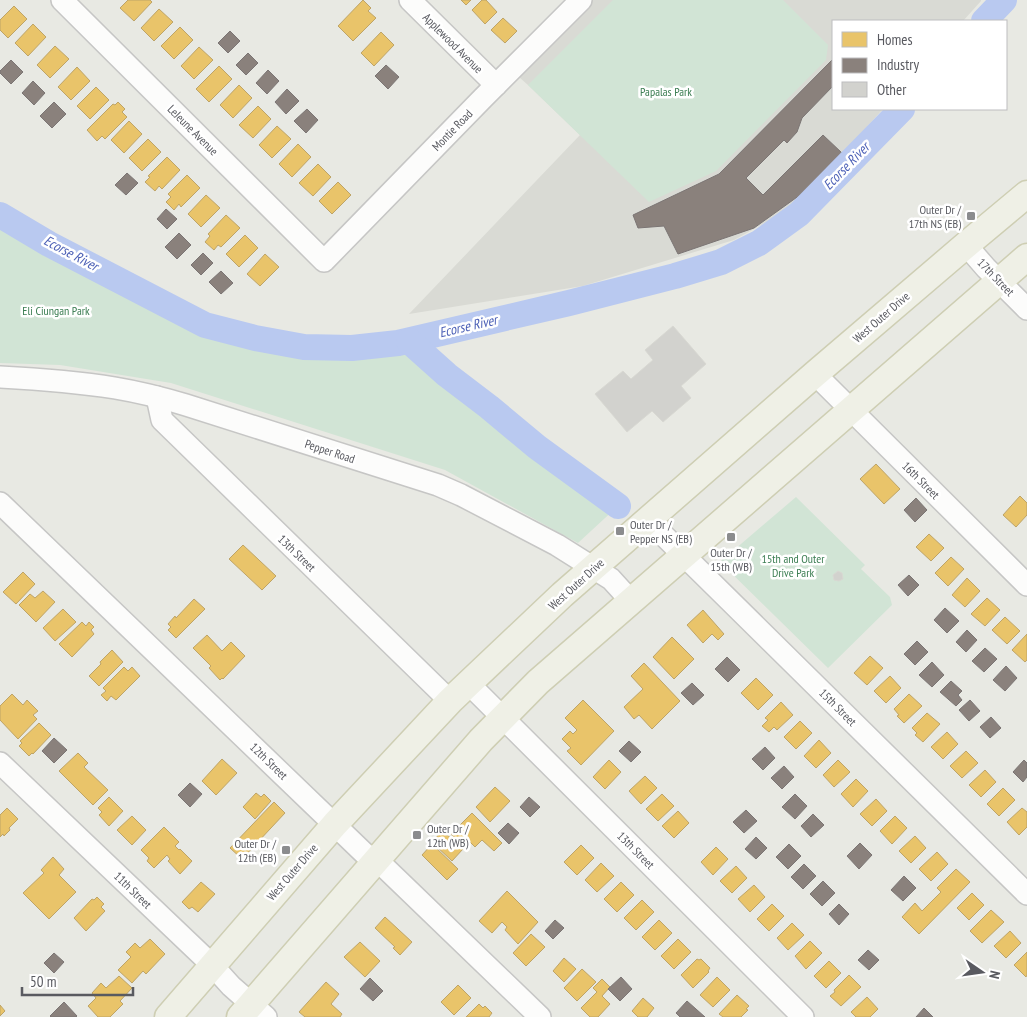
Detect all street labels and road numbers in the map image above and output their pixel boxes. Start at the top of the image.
street label: Applewood Avenue [420,10,486,76]
street label: LeJeune Avenue [165,102,221,158]
street label: Montie Road [429,106,475,154]
street label: 17th Street [974,255,1018,299]
street label: West Outer Drive [850,288,912,346]
street label: Pepper Road [303,436,357,466]
street label: 16th Street [899,458,943,502]
street label: 13th Street [275,531,320,575]
street label: West Outer Drive [545,555,607,613]
street label: 15th Street [816,685,860,729]
street label: 12th Street [247,739,292,783]
street label: 13th Street [614,828,658,872]
street label: West Outer Drive [263,841,321,903]
street label: 11th Street [111,868,156,912]

